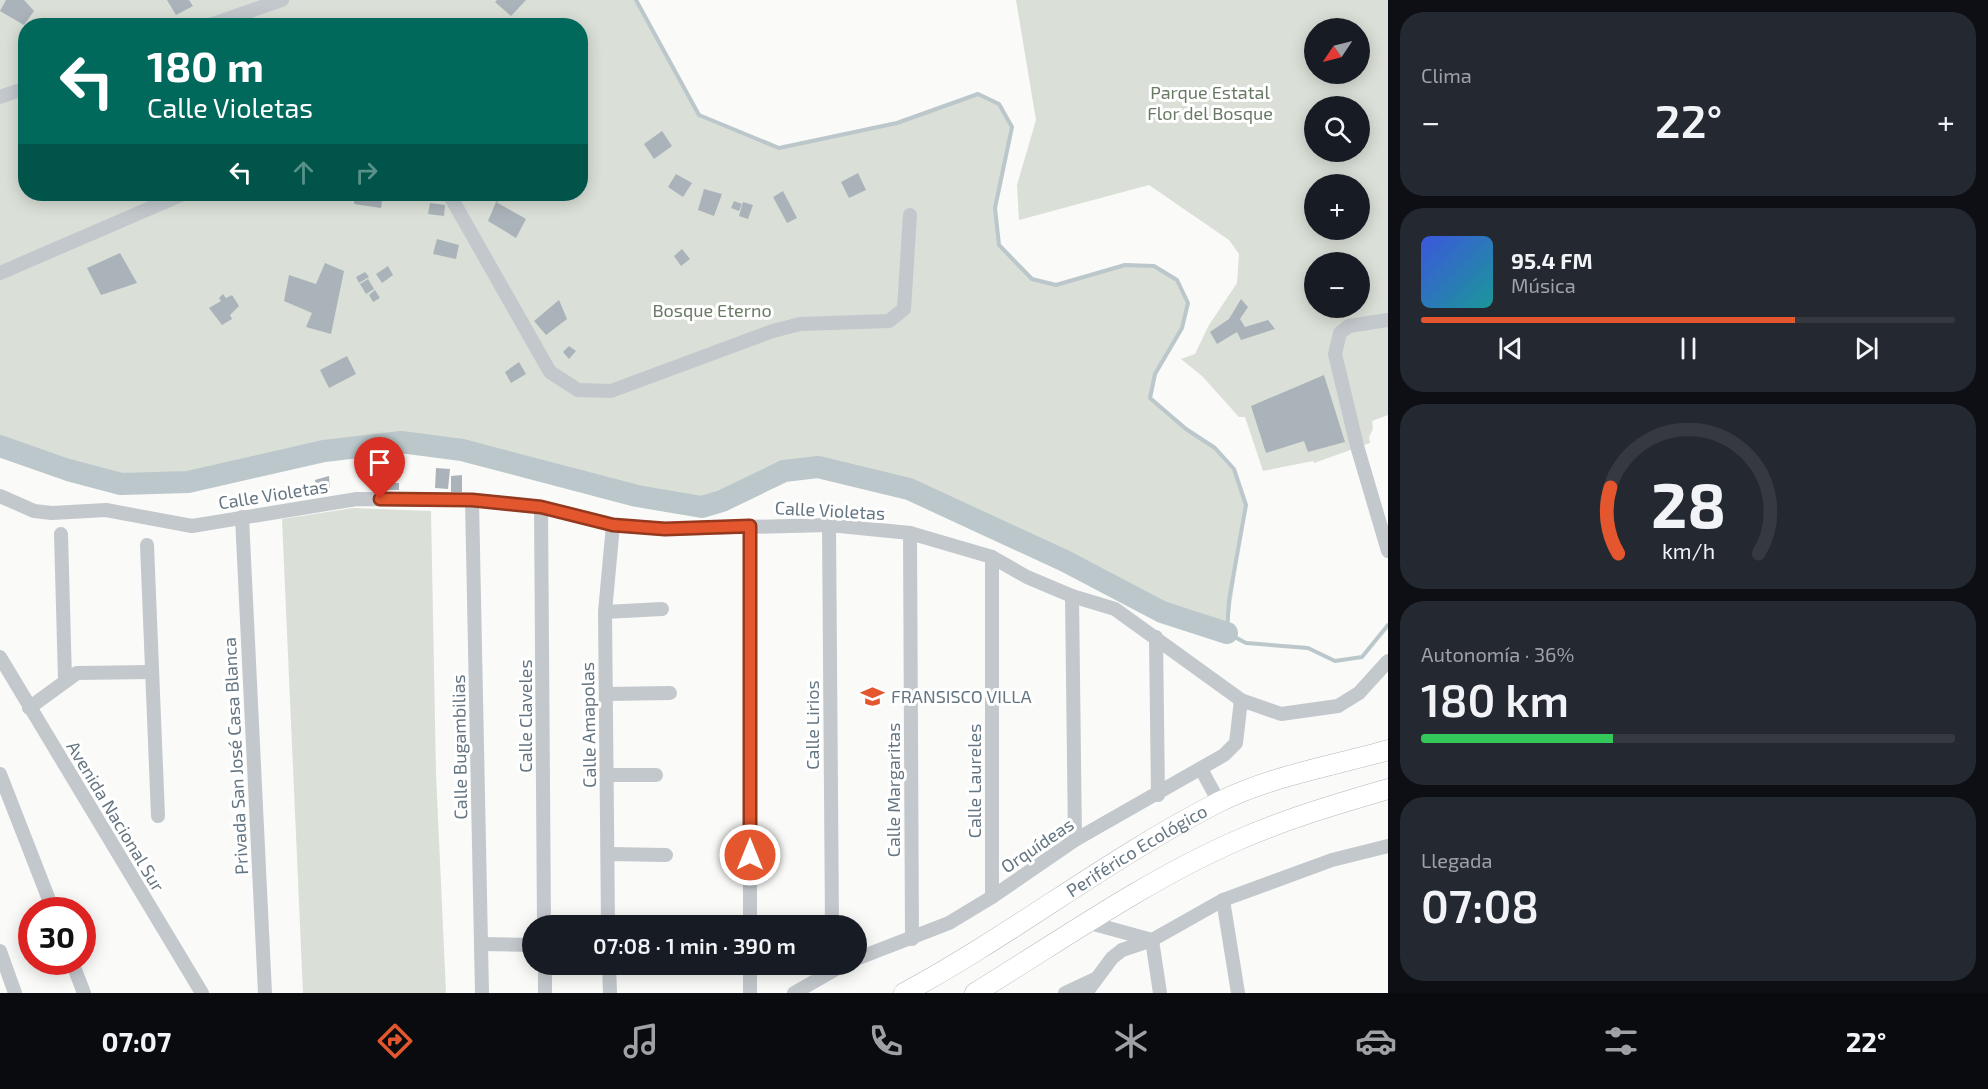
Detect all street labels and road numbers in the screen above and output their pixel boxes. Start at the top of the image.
street label: Calle Violetas [217,474,329,514]
street label: Calle Violetas [774,496,886,524]
street label: Privada San José Casa Blanca [218,637,252,875]
street label: Calle Claveles [514,659,536,773]
street label: Calle Amapolas [576,662,600,788]
street label: Calle Bugambilias [447,674,471,820]
street label: Calle Lirios [801,680,823,770]
street label: Calle Margaritas [882,723,904,857]
street label: Calle Laureles [963,724,985,838]
street label: Avenida Nacional Sur [62,737,170,895]
street label: Periférico Ecológico [1062,799,1211,901]
street label: Orquídeas [996,813,1078,877]

